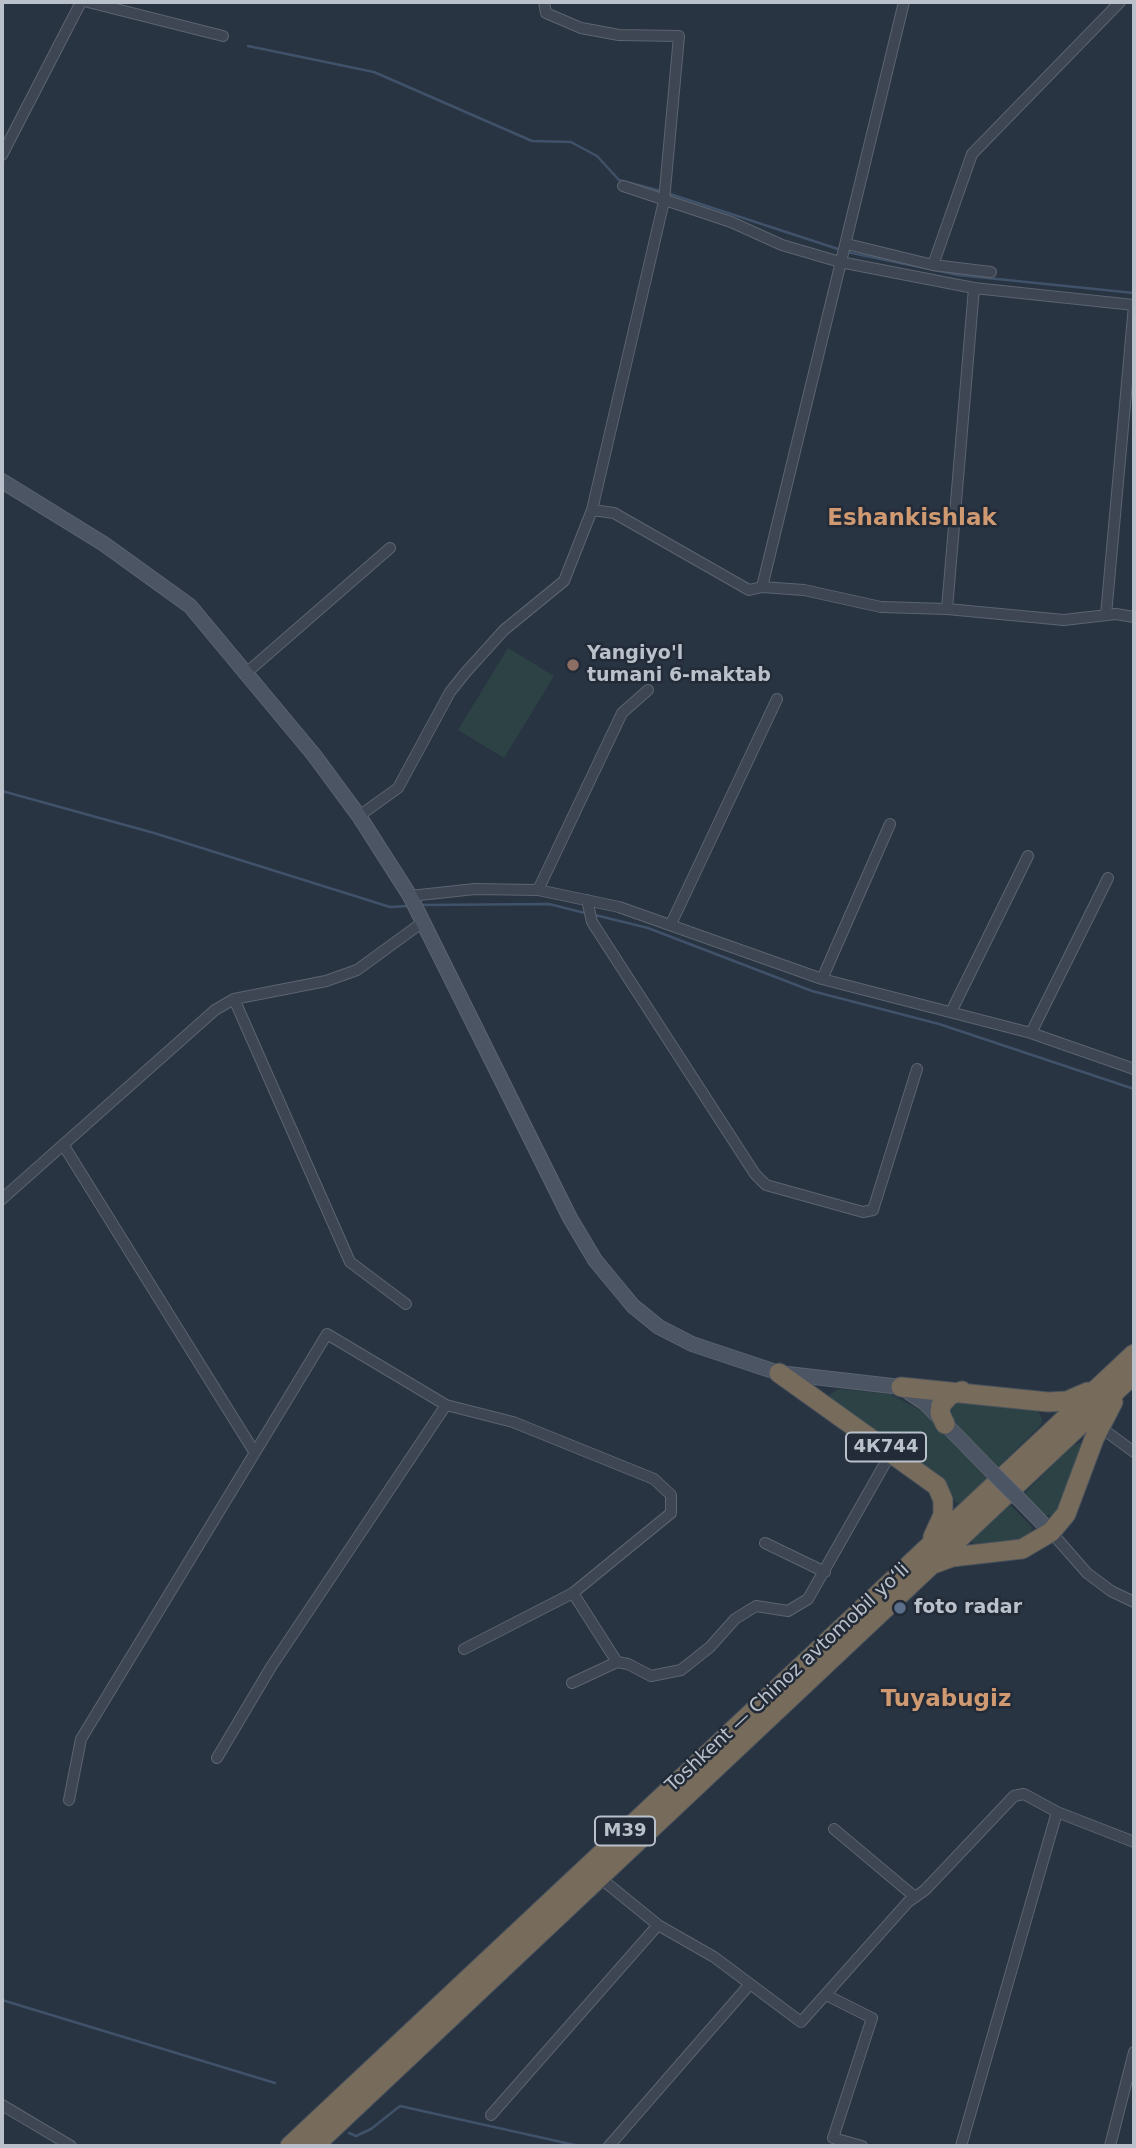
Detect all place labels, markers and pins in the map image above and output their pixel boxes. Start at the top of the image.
place label: Yangiyo'l tumani 6-maktab [587,643,771,687]
marker: Yangiyo'l tumani 6-maktab [565,657,581,673]
place label: foto radar [914,1597,1022,1619]
marker: foto radar [892,1600,908,1616]

